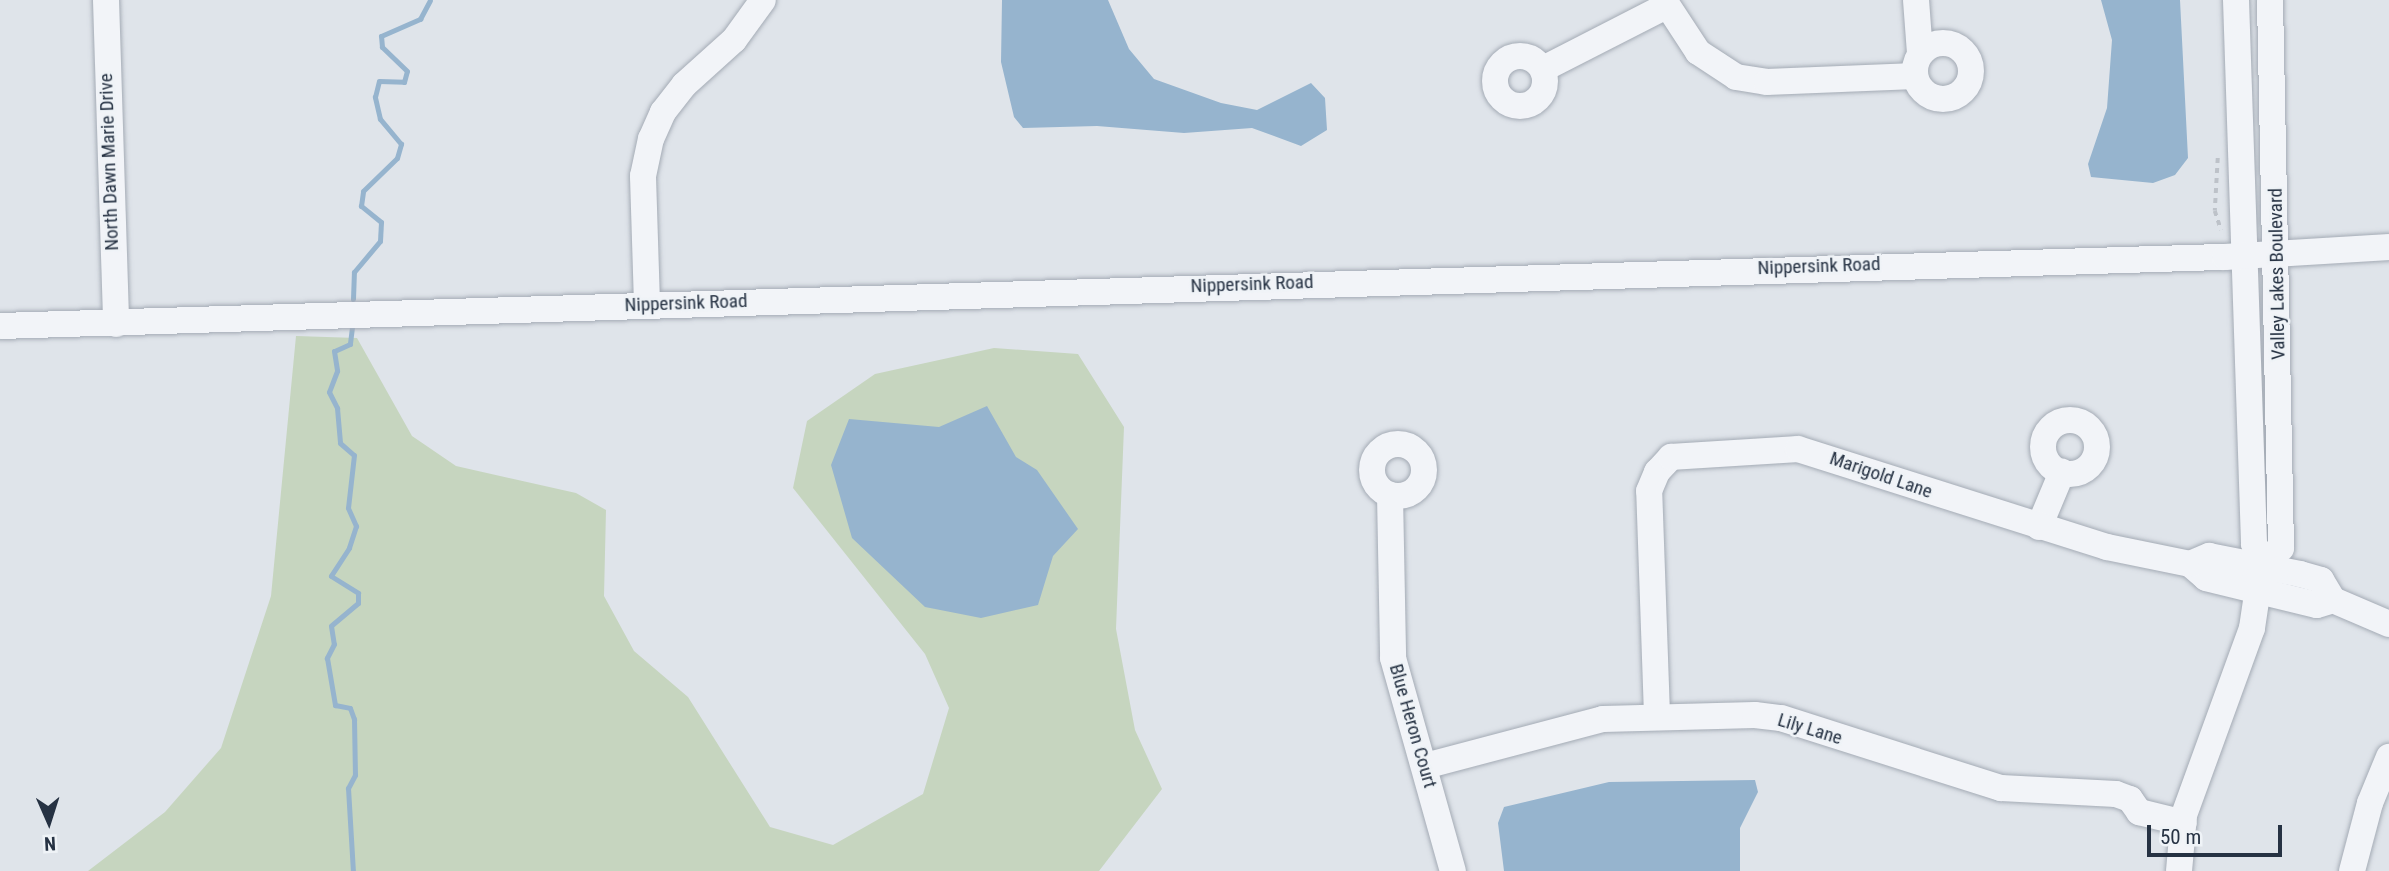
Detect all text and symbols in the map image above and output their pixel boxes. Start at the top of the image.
street label: North Dawn Marie Drive [95,73,123,251]
street label: Valley Lakes Boulevard [2264,188,2290,360]
street label: Nippersink Road [1757,252,1881,280]
street label: Nippersink Road [1190,270,1314,298]
street label: Nippersink Road [624,289,748,317]
street label: Marigold Lane [1827,447,1935,503]
street label: Blue Heron Court [1384,661,1442,791]
street label: Lily Lane [1775,708,1845,750]
north arrow [14,787,84,857]
scale bar [2151,812,2286,856]
text: 50 m [2160,825,2201,849]
text: N [44,832,57,855]

